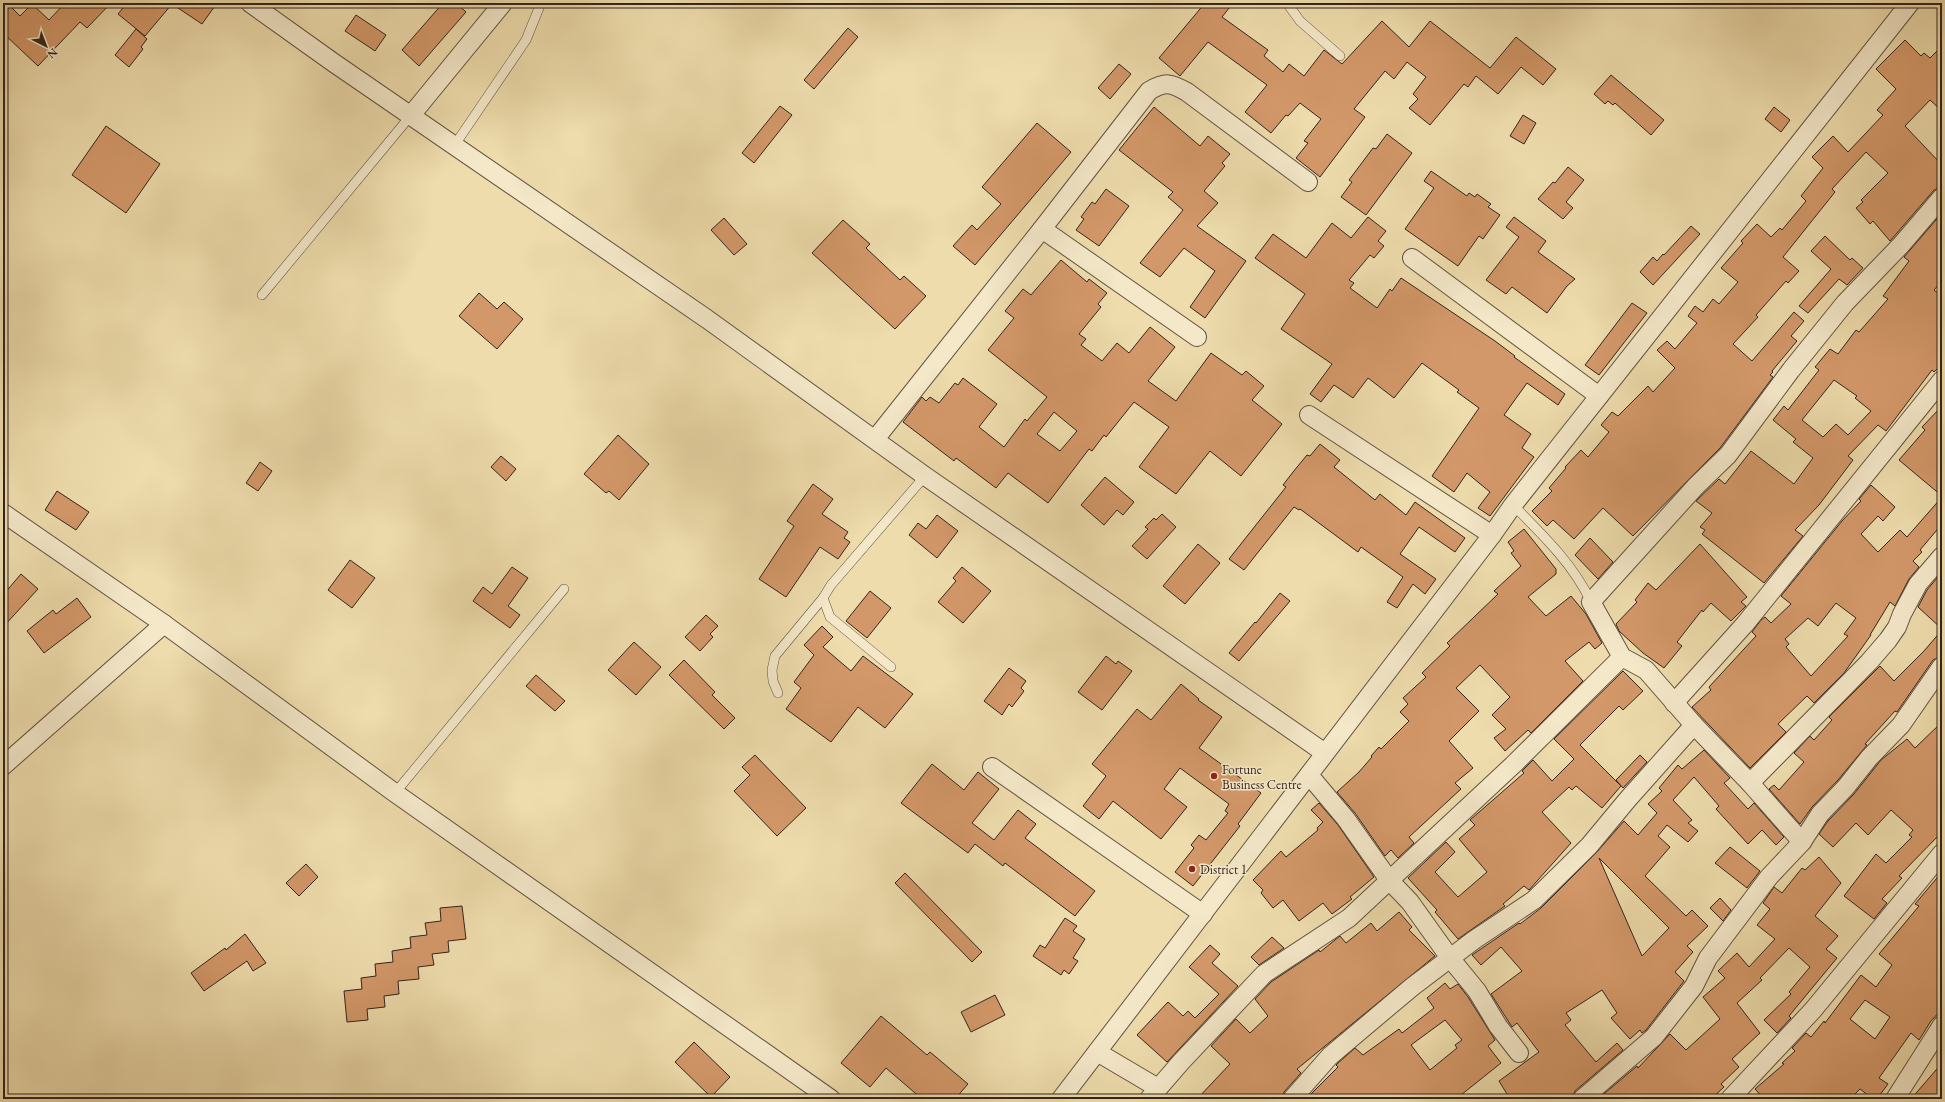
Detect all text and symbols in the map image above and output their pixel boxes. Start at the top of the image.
north arrow [26,26,66,66]
text: N [45,45,61,62]
place label: Fortune Business Centre [1222,761,1301,793]
marker: Fortune Business Centre [1209,771,1219,781]
place label: District 1 [1200,861,1247,878]
marker: District 1 [1187,864,1197,874]

